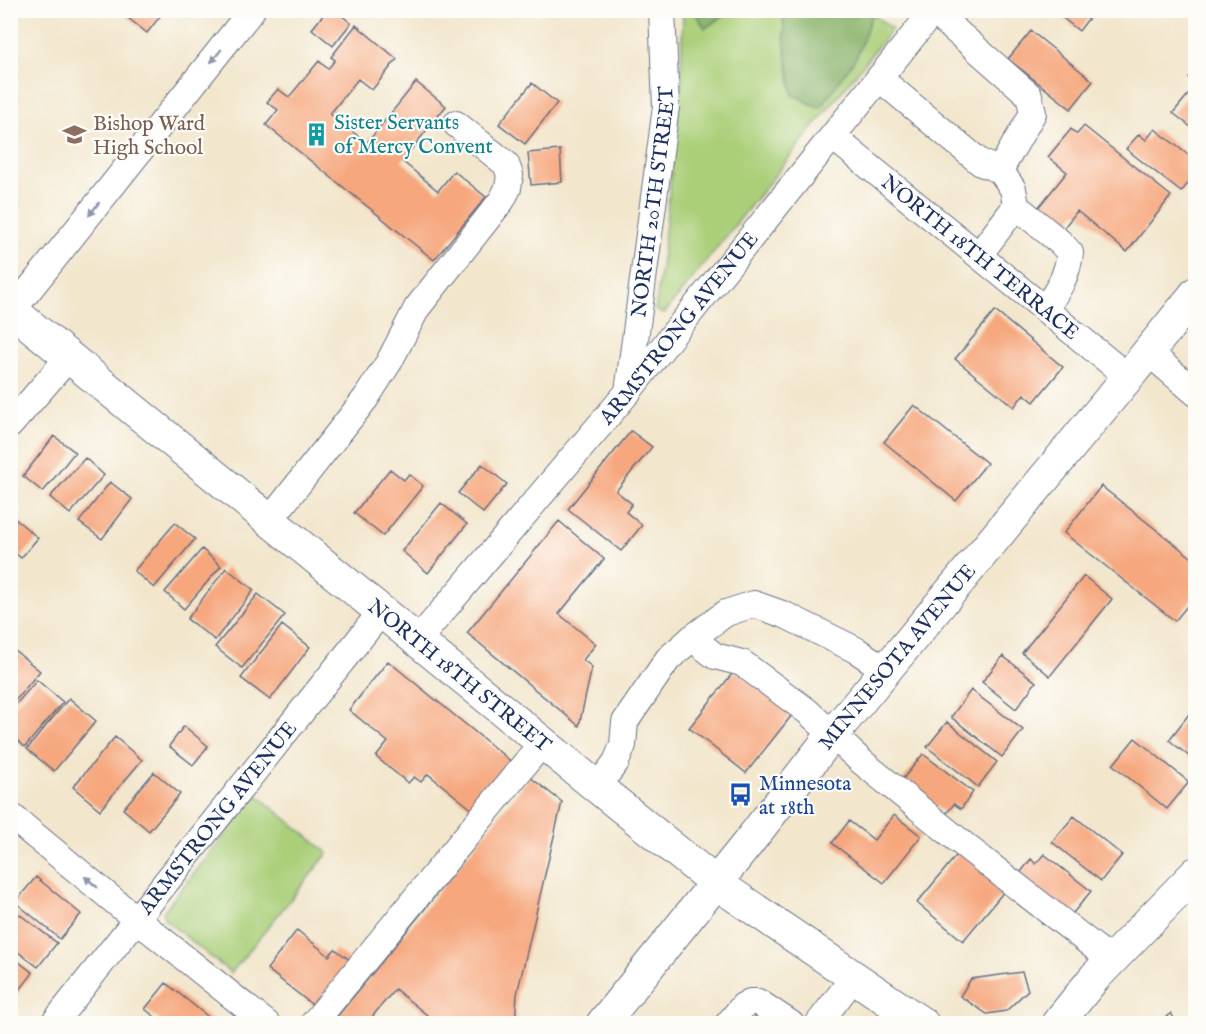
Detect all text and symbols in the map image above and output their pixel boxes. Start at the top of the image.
one-way arrow [209,48,222,64]
street label: NORTH 20TH STREET [626,85,682,319]
place label: Sister Servants of Mercy Convent [334,110,493,161]
place label: Bishop Ward High School [93,111,206,162]
building icon: Sister Servants of Mercy Convent [303,121,329,147]
school or university icon: Bishop Ward High School [62,122,88,148]
street label: NORTH 18TH TERRACE [875,169,1084,347]
one-way arrow [88,201,100,216]
street label: ARMSTRONG AVENUE [593,227,765,432]
street label: MINNESOTA AVENUE [813,559,983,756]
street label: NORTH 18TH STREET [361,594,557,760]
street label: ARMSTRONG AVENUE [133,716,304,921]
place label: Minnesota at 18th [759,771,852,822]
bus stop icon: Minnesota at 18th [728,782,754,808]
one-way arrow [84,876,99,889]

